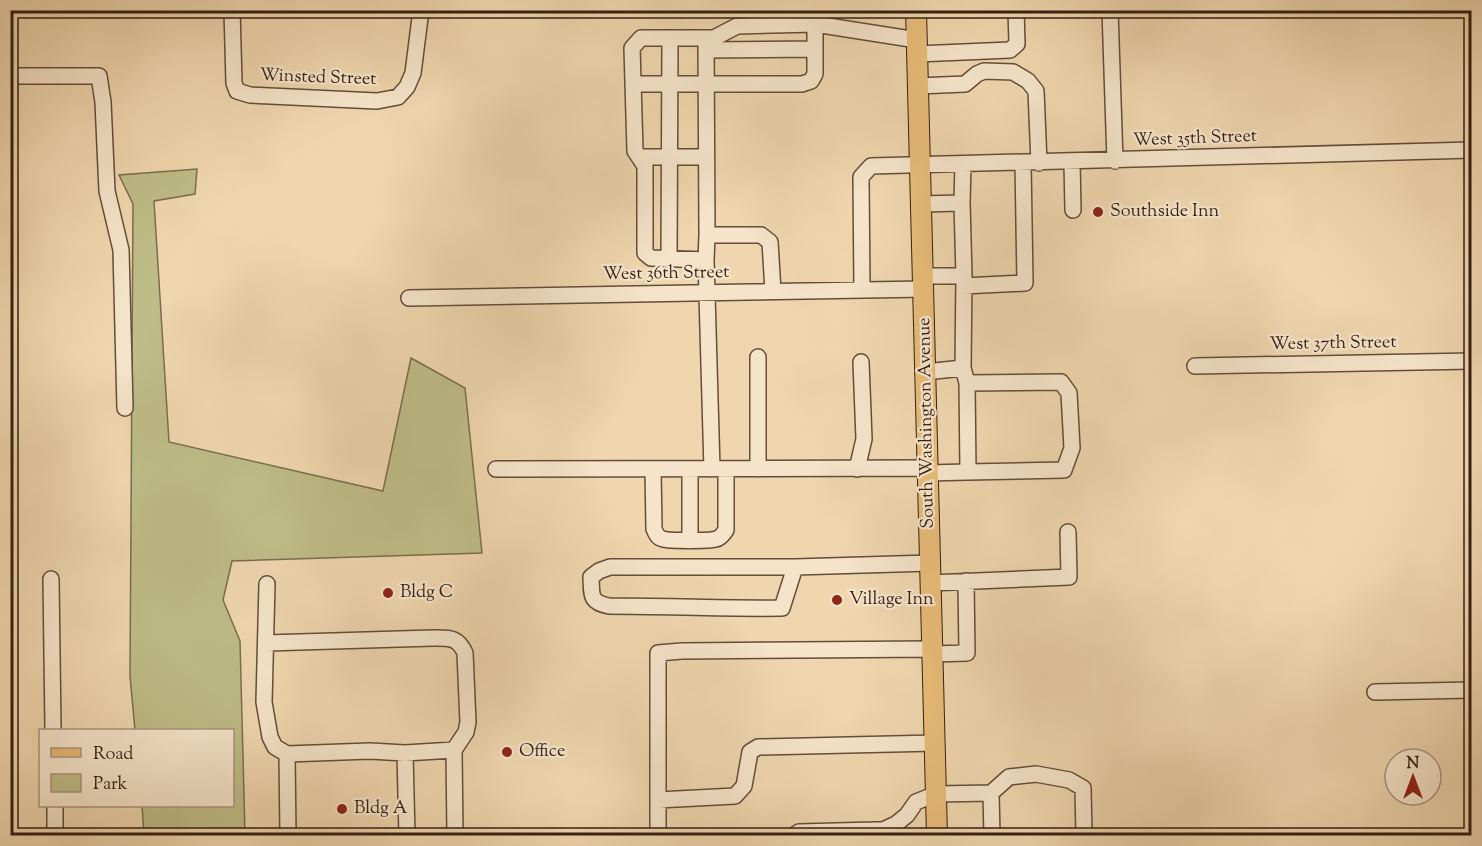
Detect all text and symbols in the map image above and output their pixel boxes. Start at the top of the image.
street label: Winsted Street [259,63,377,93]
street label: West 35th Street [1133,124,1257,154]
place label: Southside Inn [1110,199,1220,225]
marker: Southside Inn [1091,205,1105,219]
street label: West 36th Street [602,260,730,288]
street label: South Washington Avenue [912,317,942,529]
street label: West 37th Street [1269,330,1397,358]
place label: Bldg C [400,580,453,606]
marker: Bldg C [381,586,395,600]
place label: Village Inn [849,587,934,613]
marker: Village Inn [830,593,844,607]
legend [39,729,234,807]
place label: Office [519,739,565,765]
text: Road [93,742,133,768]
marker: Office [500,745,514,759]
north arrow [1383,747,1443,807]
text: N [1407,753,1420,776]
text: Park [93,772,128,798]
place label: Bldg A [354,796,408,822]
marker: Bldg A [335,802,349,816]

